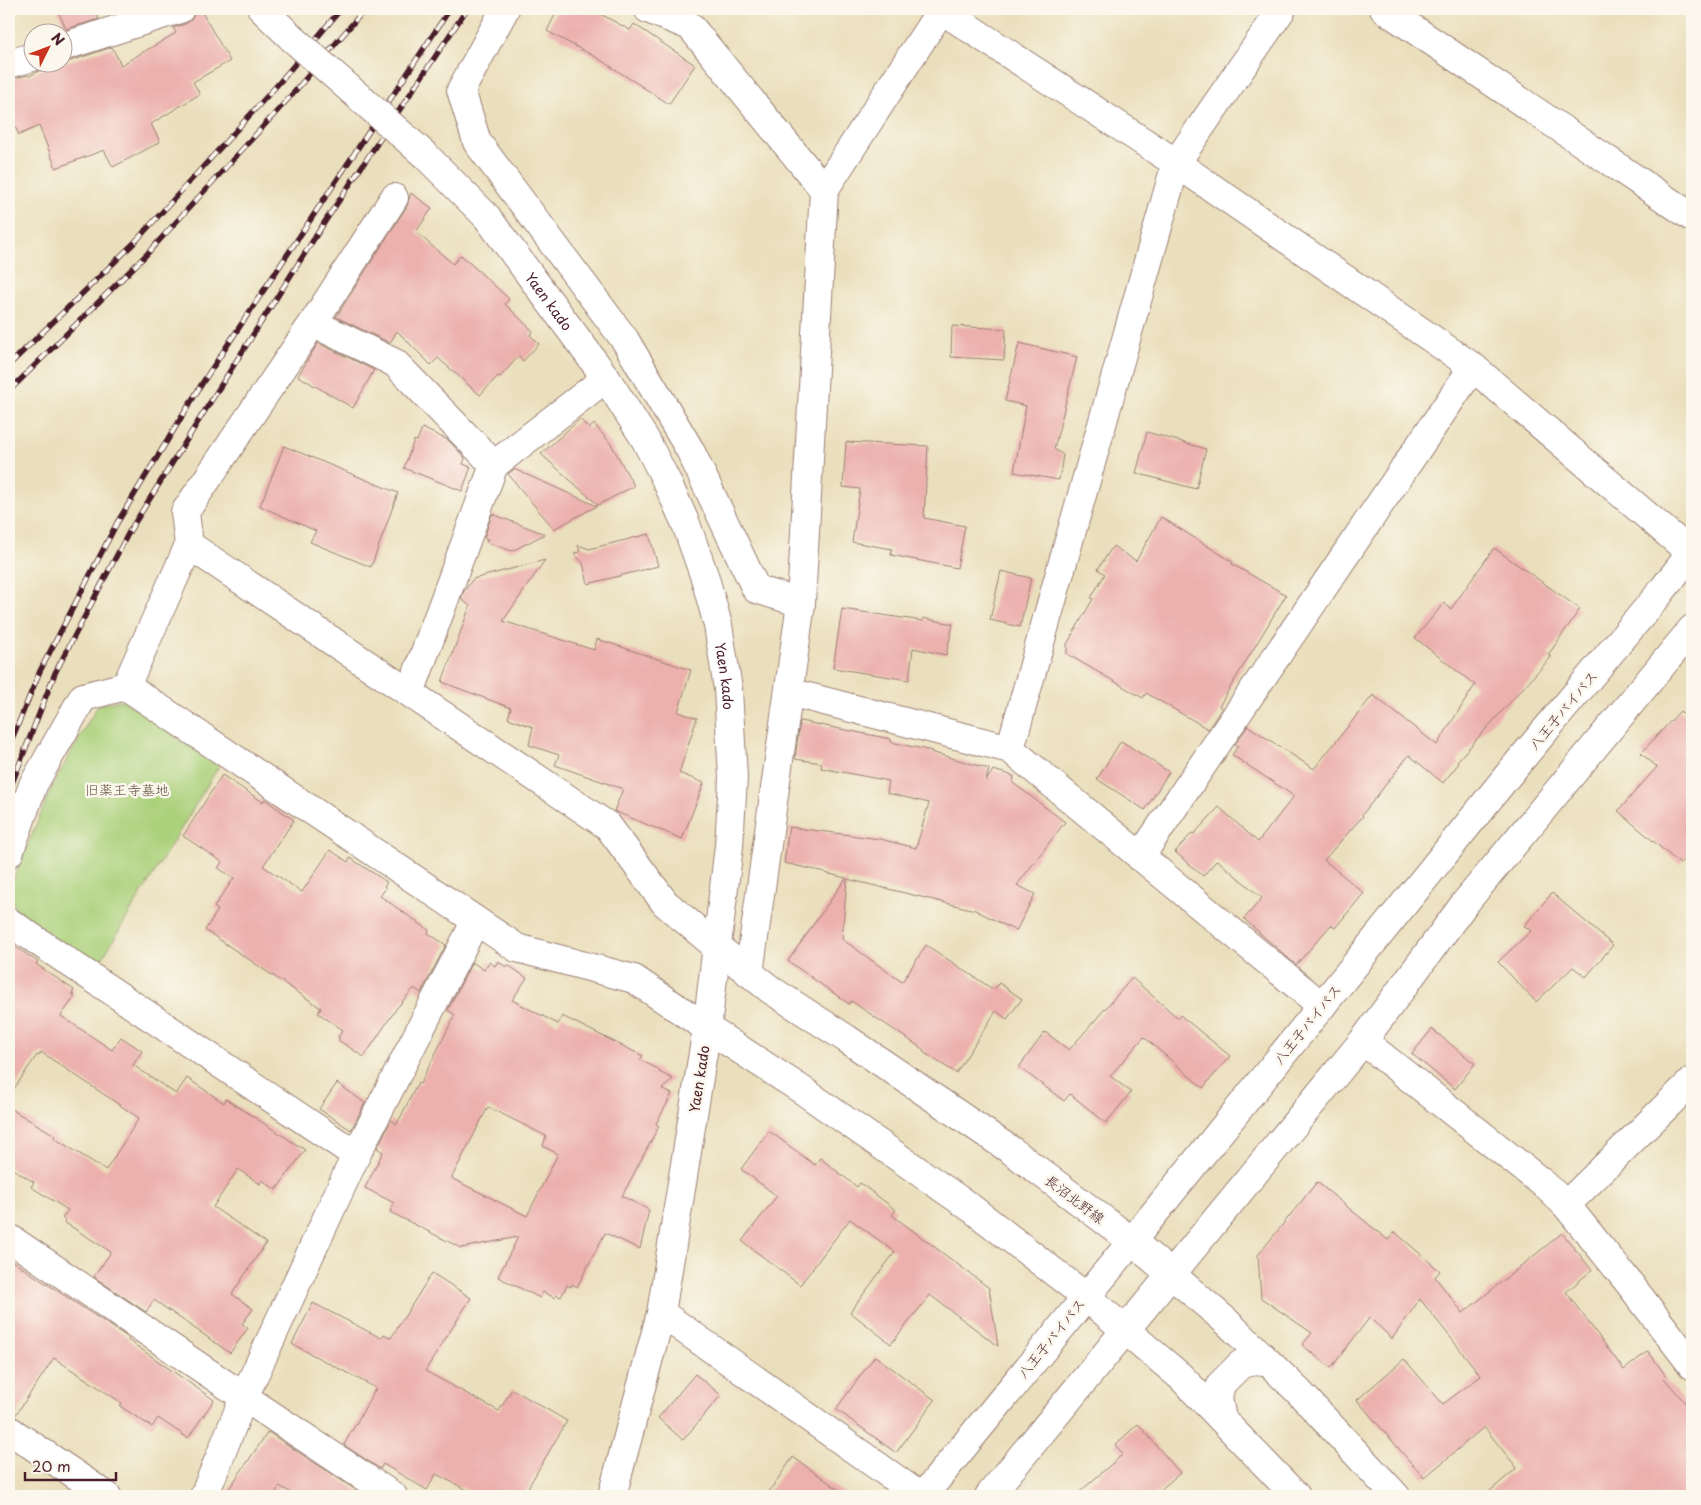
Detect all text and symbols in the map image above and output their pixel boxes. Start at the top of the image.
north arrow [22,22,72,72]
text: N [47,28,70,50]
street label: Yaen kado [521,268,578,335]
street label: Yaen kado [710,641,740,711]
street label: 八王子バイパス [1524,666,1602,754]
park label: 旧薬王寺墓地 [85,779,169,800]
street label: 八王子バイパス [1268,979,1346,1069]
street label: Yaen kado [683,1044,715,1114]
street label: 長沼北野線 [1041,1170,1109,1228]
street label: 八王子バイパス [1012,1293,1090,1383]
scale bar [25,1450,116,1482]
text: 20 m [32,1454,71,1477]

